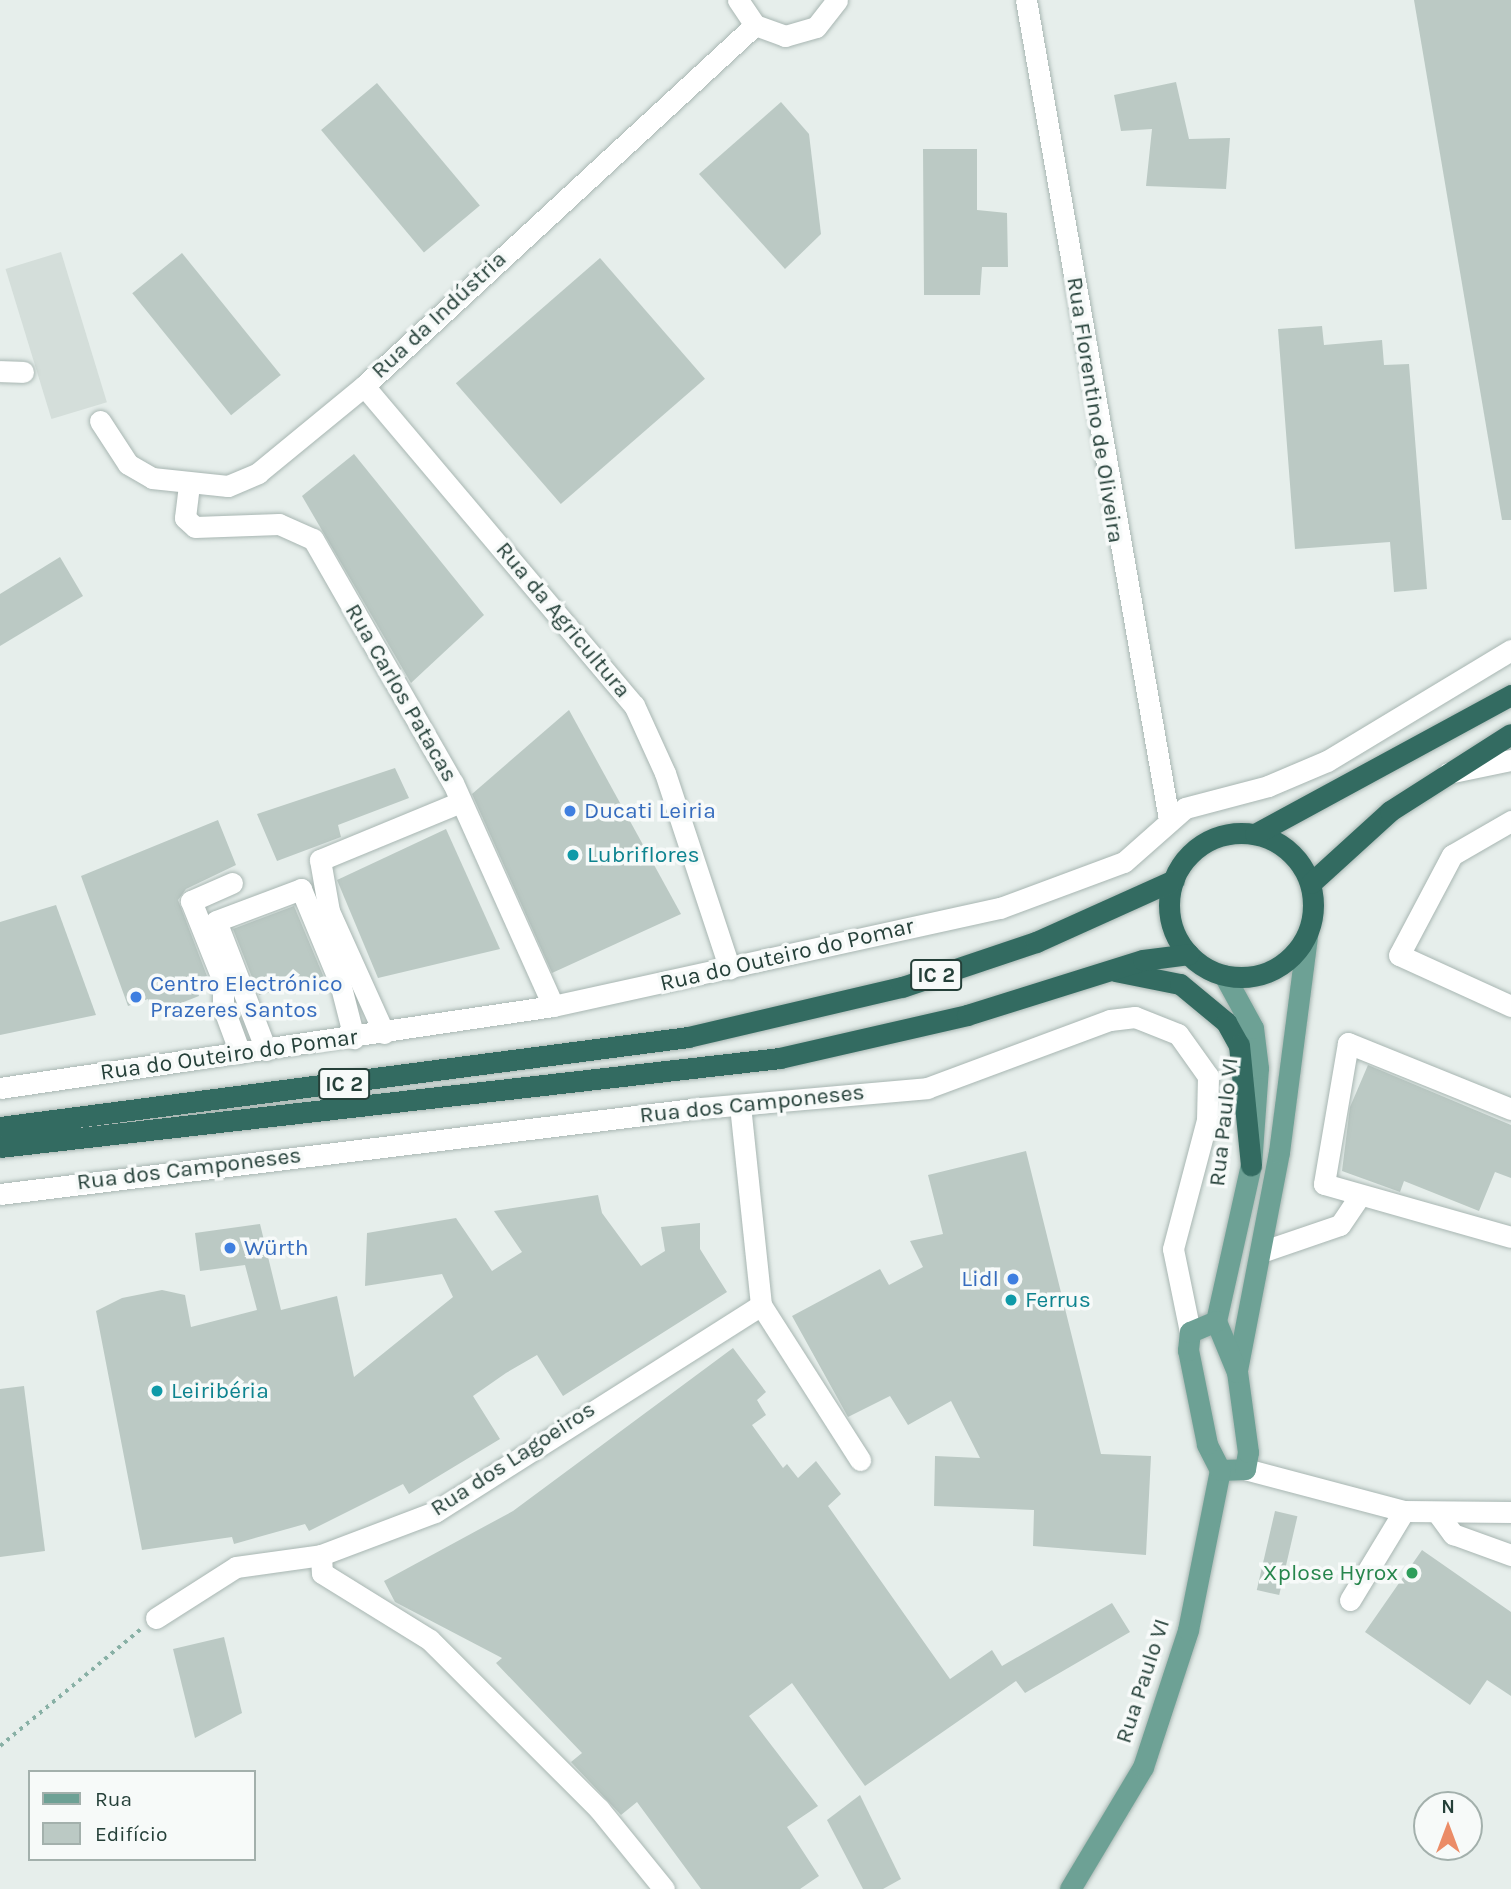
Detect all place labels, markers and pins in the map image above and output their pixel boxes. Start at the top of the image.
place label: Ducati Leiria [584,797,716,825]
marker: Ducati Leiria [562,803,578,819]
place label: Lubriflores [587,841,700,869]
marker: Lubriflores [565,847,581,863]
place label: Centro Electrónico Prazeres Santos [150,970,343,1024]
marker: Centro Electrónico Prazeres Santos [128,989,144,1005]
place label: Würth [244,1234,309,1262]
marker: Würth [222,1240,238,1256]
place label: Lidl [961,1265,999,1293]
marker: Lidl [1005,1271,1021,1287]
place label: Ferrus [1025,1286,1091,1314]
marker: Ferrus [1003,1292,1019,1308]
place label: Leiribéria [171,1377,269,1405]
marker: Leiribéria [149,1383,165,1399]
place label: Xplose Hyrox [1263,1559,1398,1587]
marker: Xplose Hyrox [1404,1565,1420,1581]

